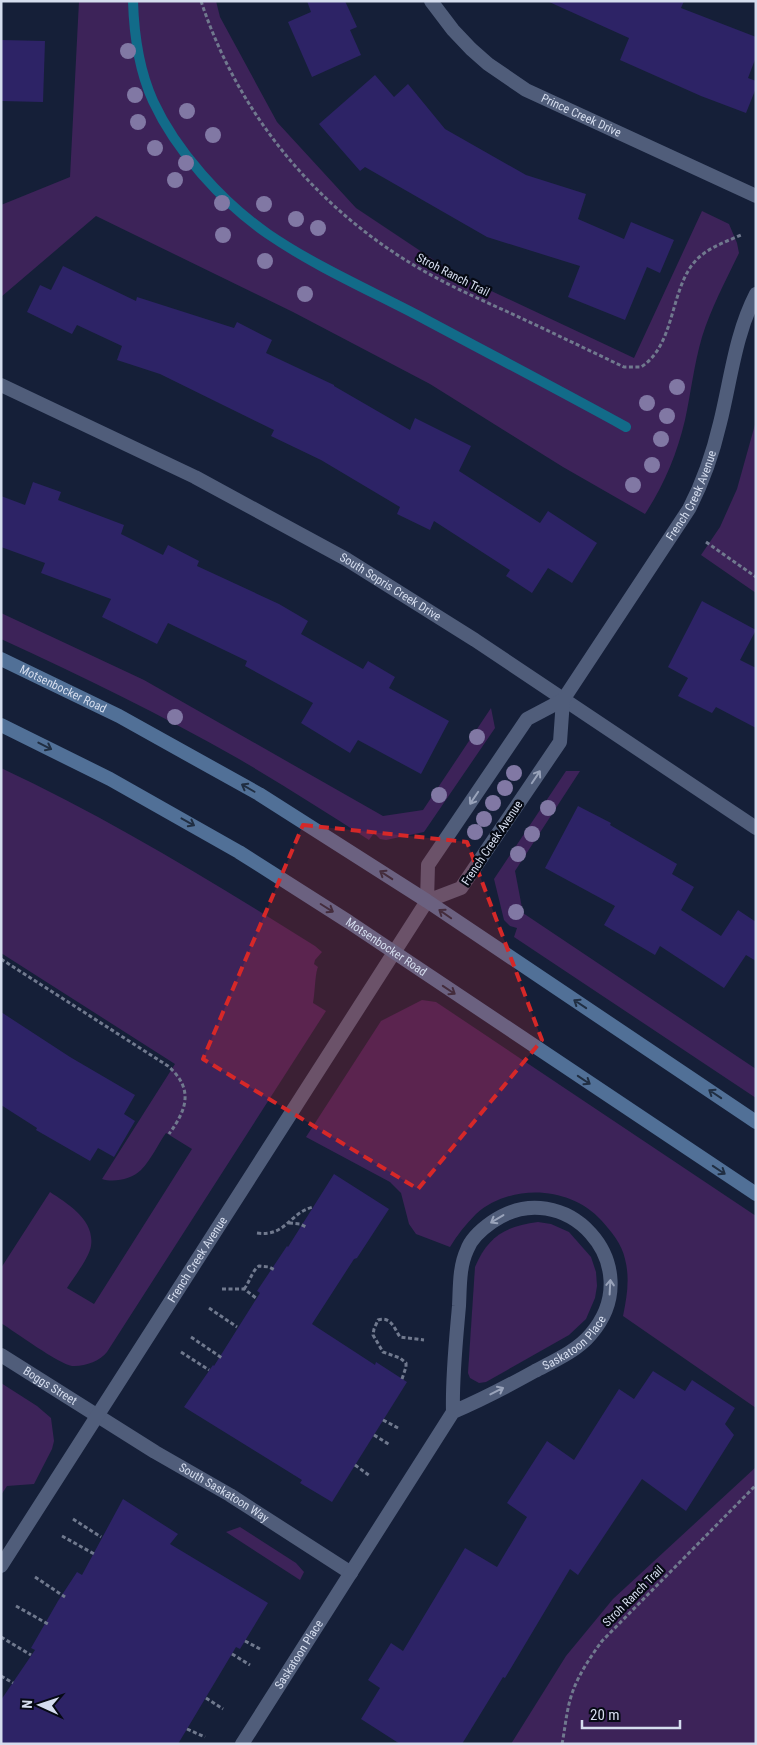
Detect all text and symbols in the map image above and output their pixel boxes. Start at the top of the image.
street label: Prince Creek Drive [539,91,624,140]
street label: Stroh Ranch Trail [414,251,492,299]
street label: French Creek Avenue [663,448,719,543]
street label: South Sopris Creek Drive [337,550,444,624]
street label: Motsenbocker Road [18,662,109,716]
one-way arrow [37,742,52,751]
one-way arrow [531,770,541,784]
one-way arrow [241,783,256,793]
one-way arrow [469,791,479,805]
street label: French Creek Avenue [459,798,526,888]
one-way arrow [181,818,195,828]
one-way arrow [379,869,393,880]
one-way arrow [319,903,333,913]
one-way arrow [438,909,452,919]
street label: Motsenbocker Road [343,915,429,979]
one-way arrow [442,985,456,995]
one-way arrow [573,999,587,1009]
one-way arrow [577,1075,591,1085]
one-way arrow [708,1089,722,1100]
one-way arrow [712,1165,726,1175]
street label: French Creek Avenue [165,1214,230,1305]
one-way arrow [490,1215,504,1225]
one-way arrow [606,1279,615,1295]
street label: Saskatoon Place [540,1313,609,1373]
street label: Boggs Street [21,1364,80,1408]
one-way arrow [490,1386,505,1396]
street label: South Saskatoon Way [176,1460,271,1525]
street label: Stroh Ranch Trail [600,1563,666,1629]
street label: Saskatoon Place [272,1617,326,1692]
north arrow [15,1680,65,1730]
scale bar [582,1698,680,1730]
text: N [19,1700,35,1709]
text: 20 m [590,1706,620,1724]

